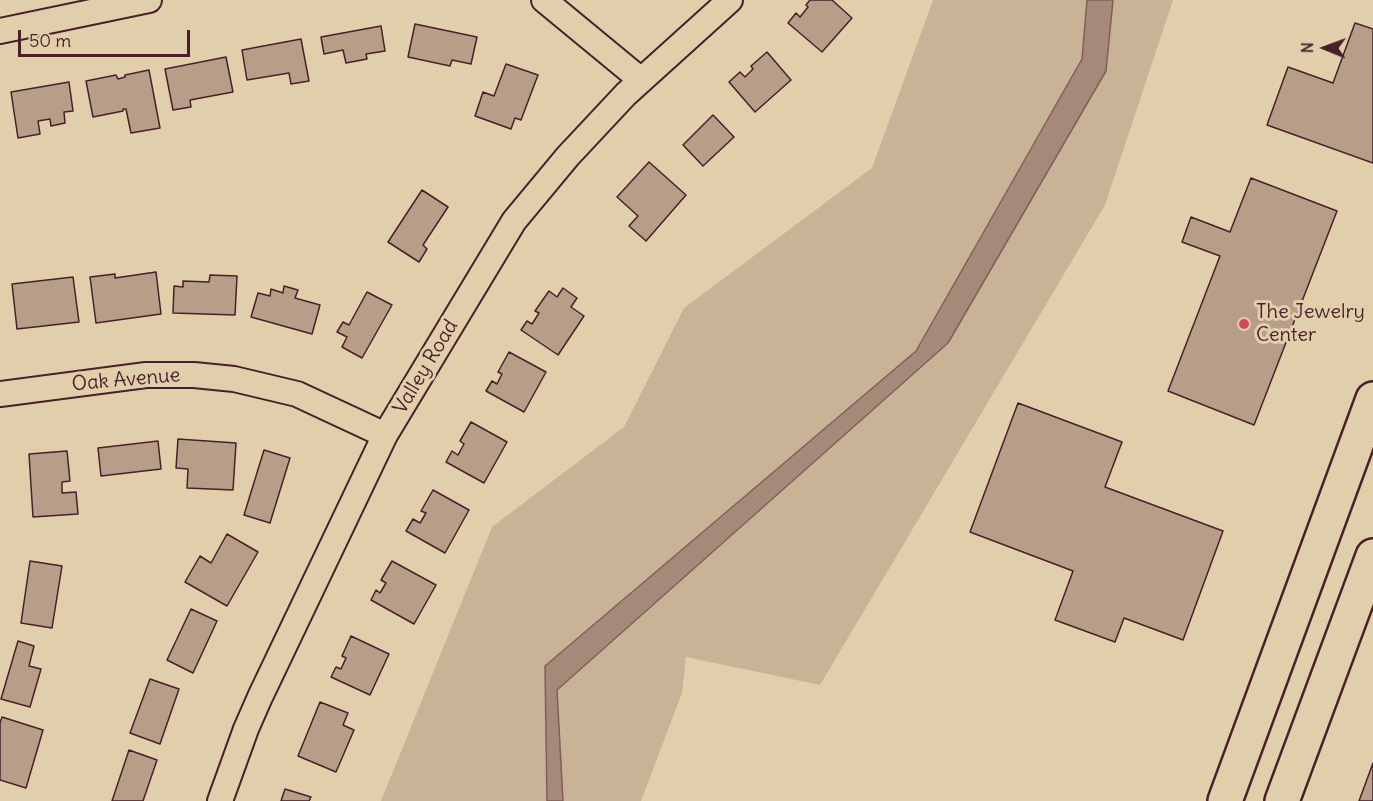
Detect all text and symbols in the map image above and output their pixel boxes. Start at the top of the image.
scale bar [21,18,194,56]
north arrow [1295,18,1355,78]
text: 50 m [29,29,71,52]
text: N [1297,42,1317,53]
place label: The Jewelry Center [1256,300,1365,347]
street label: Valley Road [388,315,464,419]
marker: The Jewelry Center [1237,317,1251,331]
street label: Oak Avenue [71,363,181,397]

